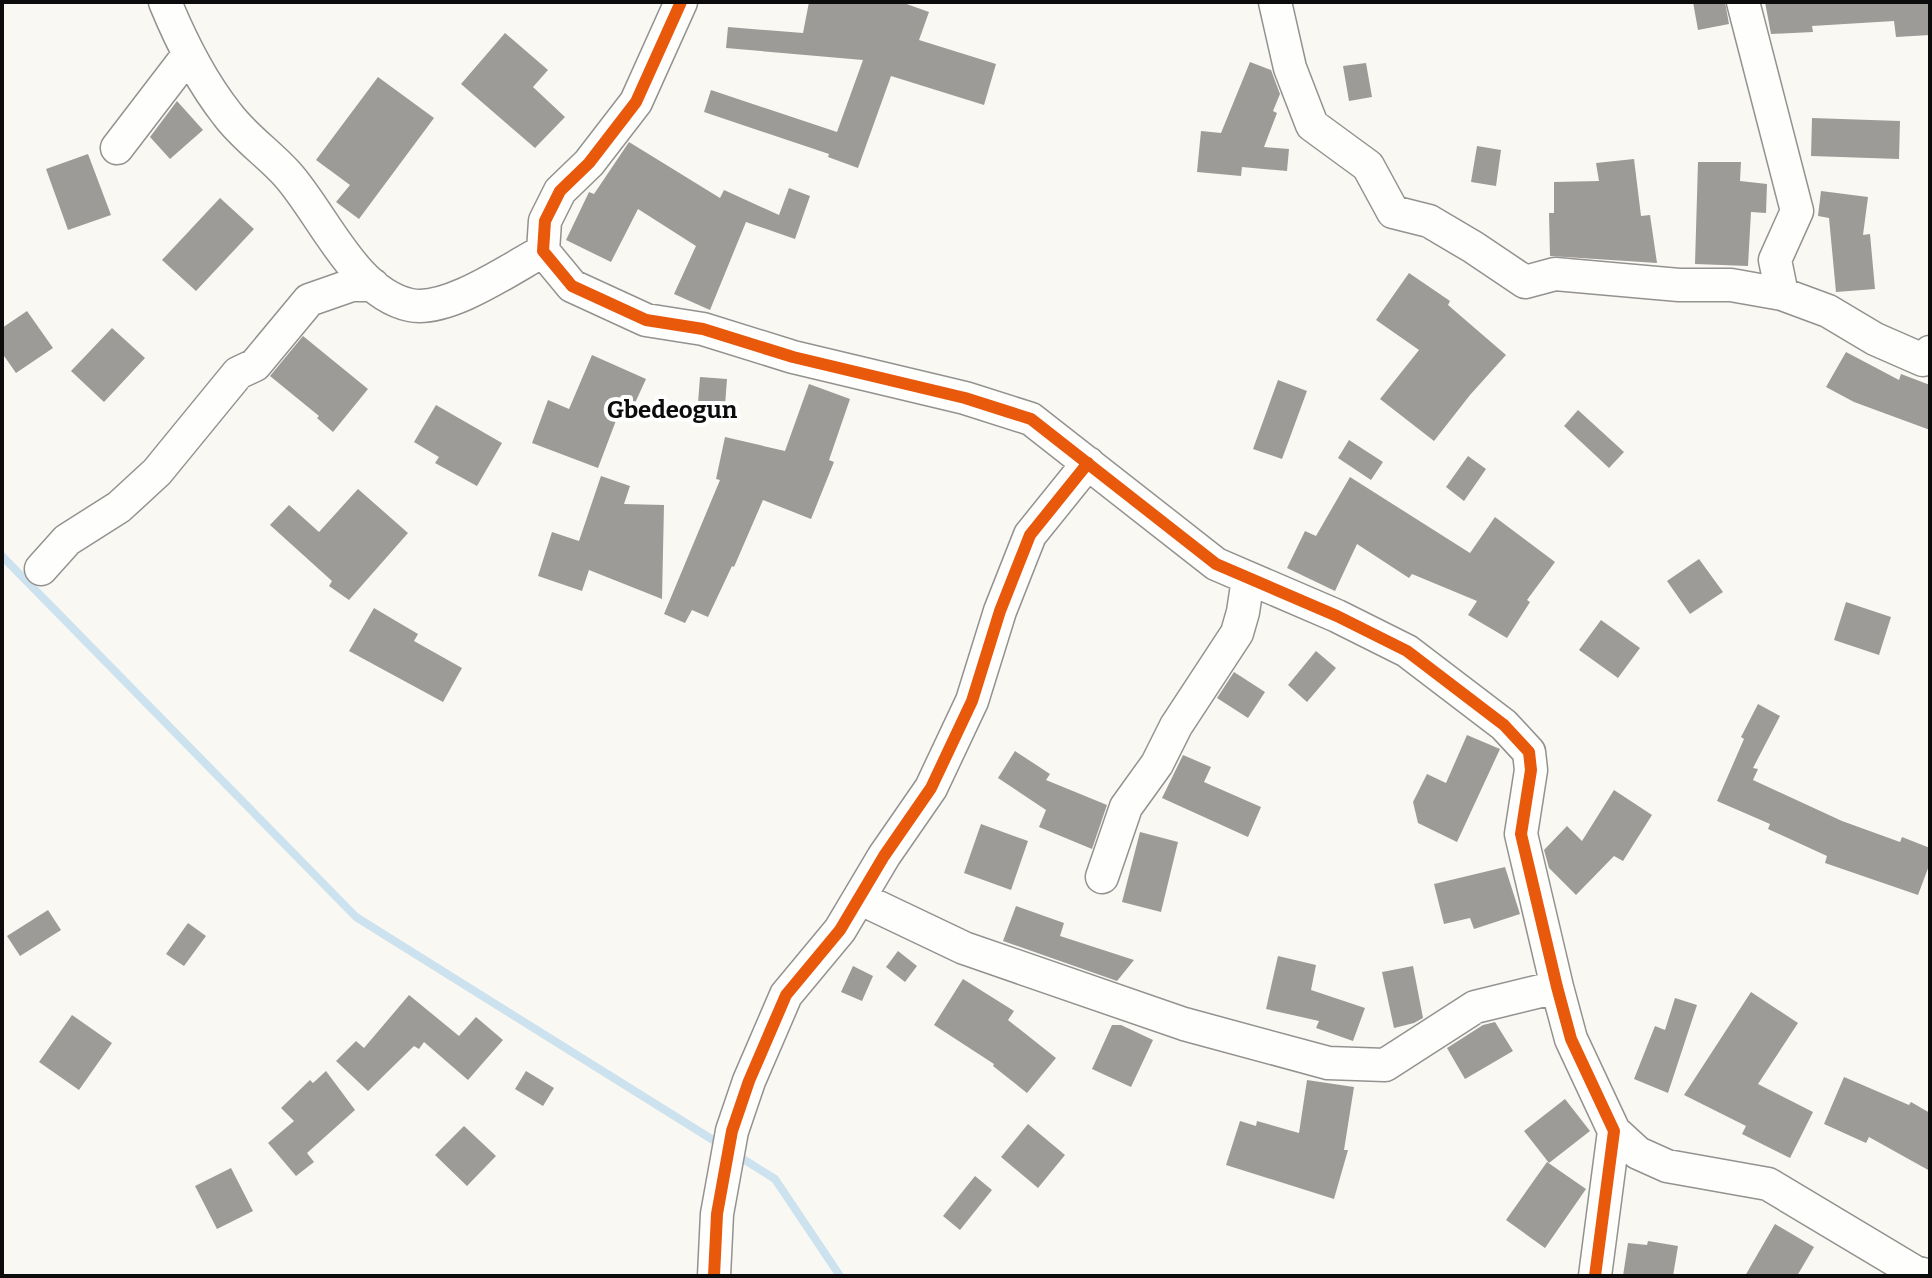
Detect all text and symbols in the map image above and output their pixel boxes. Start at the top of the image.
district label: Gbedeogun [607,396,738,424]

